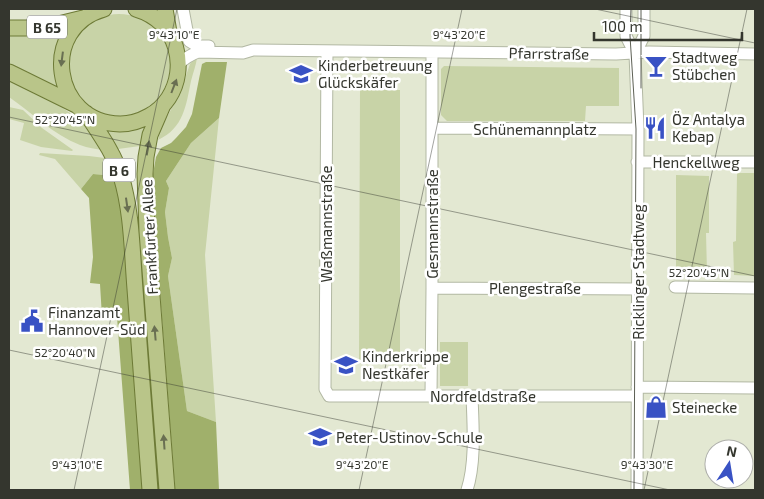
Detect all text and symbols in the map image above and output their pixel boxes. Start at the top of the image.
scale bar [594,10,742,42]
road number: B 65 [27,16,67,38]
text: 100 m [602,17,643,35]
text: 9°43'10"E [149,27,200,41]
text: 9°43'20"E [433,27,486,41]
street label: Pfarrstraße [509,43,589,63]
place label: Stadtweg Stübchen [672,48,738,83]
one-way arrow [58,51,66,67]
bar icon: Stadtweg Stübchen [643,53,669,79]
place label: Kinderbetreuung Glückskäfer [318,56,433,91]
school or university icon: Kinderbetreuung Glückskäfer [288,61,314,87]
one-way arrow [170,78,178,93]
place label: Öz Antalya Kebap [672,110,745,145]
text: 52°20'45"N [35,112,95,126]
restaurant icon: Öz Antalya Kebap [642,115,668,141]
street label: Schünemannplatz [473,120,597,138]
one-way arrow [144,140,152,156]
street label: Henckellweg [652,153,740,171]
road number: B 6 [103,158,135,182]
street label: Waßmannstraße [317,166,335,282]
street label: Gesmannstraße [423,169,441,279]
street label: Frankfurter Allee [137,179,161,295]
one-way arrow [124,197,132,213]
street label: Ricklinger Stadtweg [629,204,647,340]
text: 52°20'45"N [669,265,729,279]
street label: Plengestraße [489,279,581,297]
place label: Finanzamt Hannover-Süd [48,303,145,338]
public building icon: Finanzamt Hannover-Süd [19,308,45,334]
one-way arrow [151,325,159,341]
text: 52°20'40"N [34,345,96,359]
place label: Kinderkrippe Nestkäfer [362,347,449,382]
school or university icon: Kinderkrippe Nestkäfer [333,352,359,378]
street label: Nordfeldstraße [430,387,536,405]
shop icon: Steinecke [643,394,669,420]
place label: Steinecke [672,398,737,416]
school or university icon: Peter-Ustinov-Schule [307,424,333,450]
place label: Peter-Ustinov-Schule [336,428,483,446]
one-way arrow [159,433,167,449]
north arrow [704,439,754,489]
text: N [725,441,739,460]
text: 9°43'10"E [52,457,103,471]
text: 9°43'20"E [336,457,389,471]
text: 9°43'30"E [621,457,674,471]

